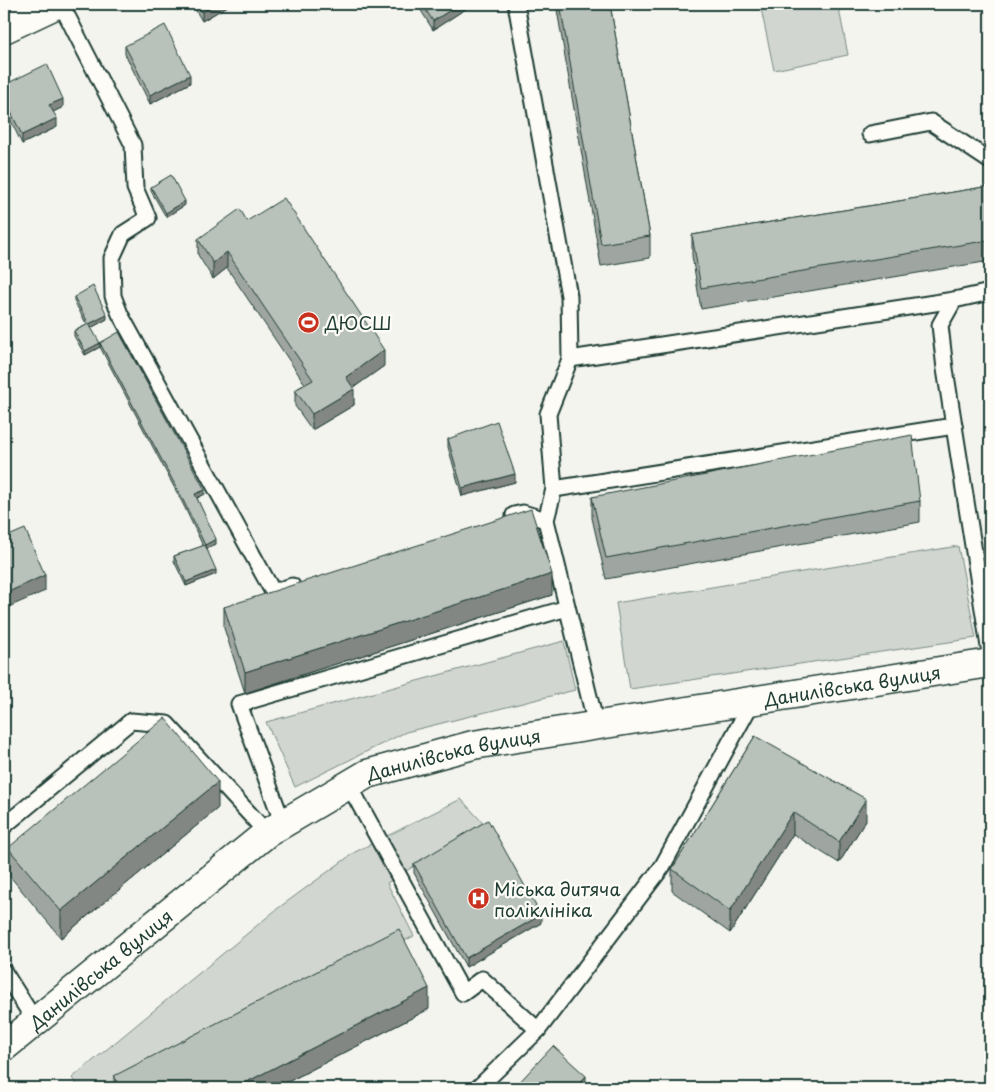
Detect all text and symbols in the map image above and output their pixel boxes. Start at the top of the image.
place label: ДЮСШ [324,309,392,336]
sports icon: ДЮСШ [297,310,321,334]
street label: Данилівська вулиця [761,658,942,712]
street label: Данилівська вулиця [362,721,542,787]
place label: Міська дитяча поліклініка [494,875,621,923]
hospital icon: Міська дитяча поліклініка [466,886,490,910]
street label: Данилівська вулиця [22,902,178,1036]

